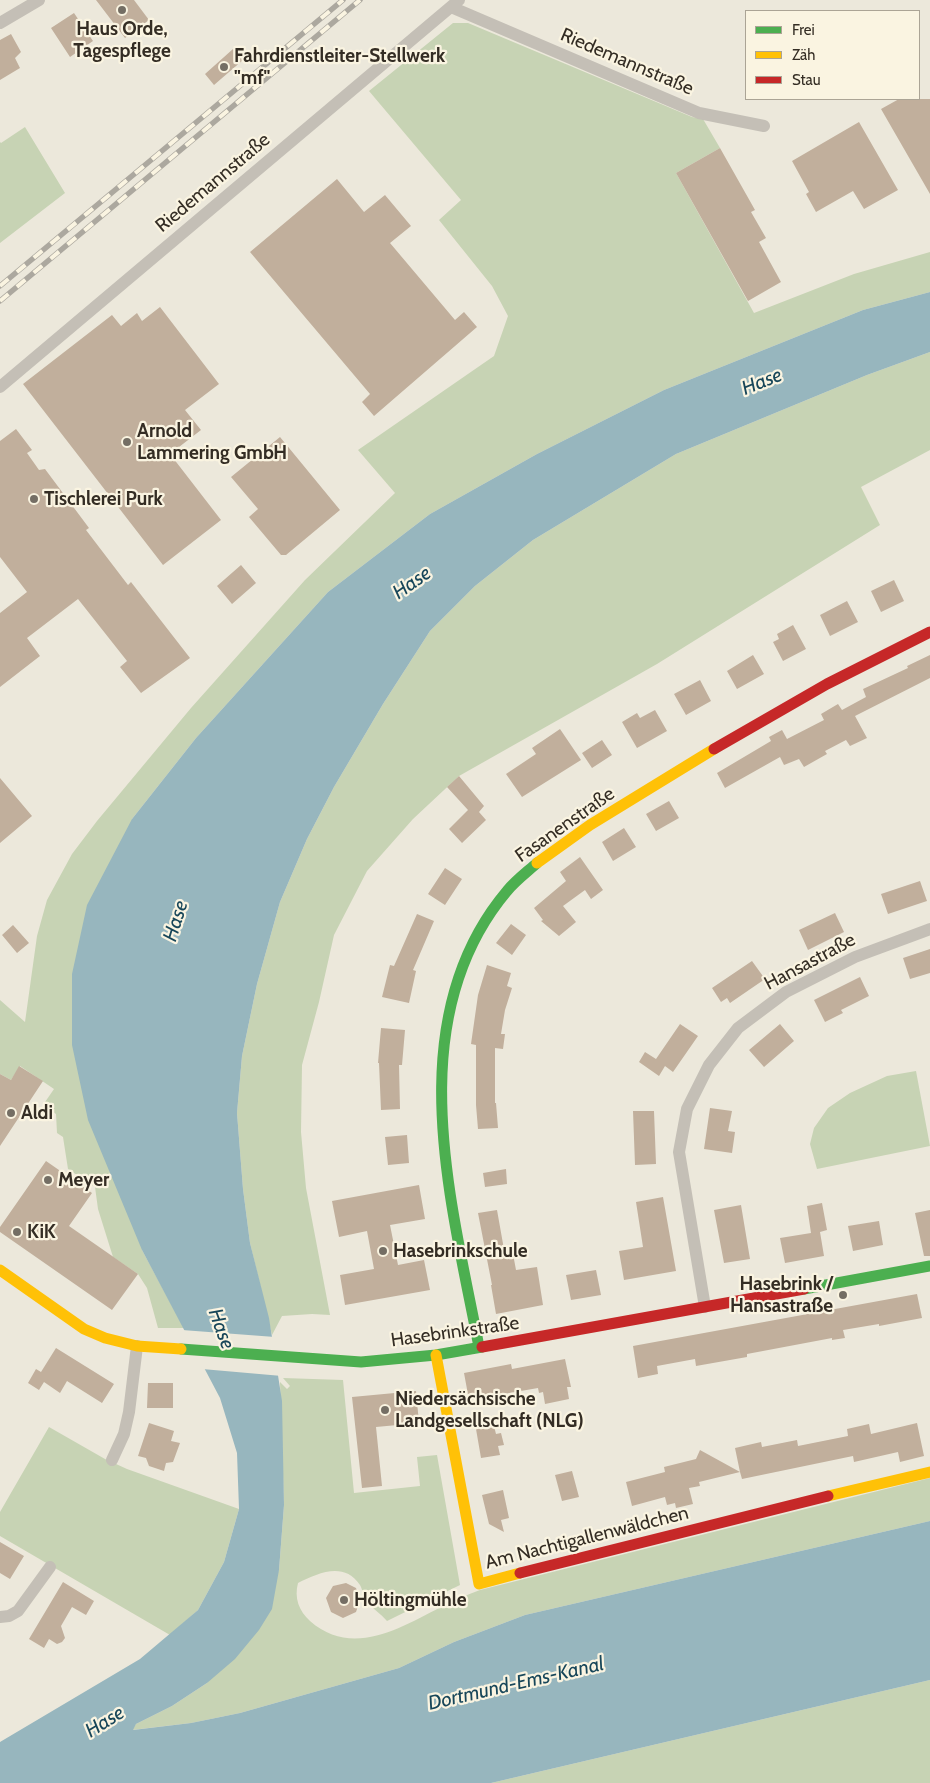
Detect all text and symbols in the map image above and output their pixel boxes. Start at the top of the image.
marker: Haus Orde, Tagespflege [116,4,128,16]
legend [745,10,920,100]
place label: Haus Orde, Tagespflege [73,18,171,62]
text: Frei [792,21,815,39]
street label: Riedemannstraße [557,24,697,100]
place label: Fahrdienstleiter-Stellwerk "mf" [234,45,445,89]
text: Zäh [792,46,815,64]
marker: Fahrdienstleiter-Stellwerk "mf" [218,61,230,73]
text: Stau [792,71,821,89]
street label: Riedemannstraße [151,129,275,237]
water label: Hase [738,363,786,401]
place label: Arnold Lammering GmbH [137,420,287,464]
marker: Arnold Lammering GmbH [121,436,133,448]
place label: Tischlerei Purk [44,488,163,510]
marker: Tischlerei Purk [28,493,40,505]
water label: Hase [388,561,436,605]
street label: Fasanenstraße [511,782,619,868]
water label: Hase [158,898,194,944]
street label: Hansastraße [761,929,859,995]
place label: Aldi [21,1102,53,1124]
marker: Aldi [5,1107,17,1119]
place label: Meyer [58,1169,109,1191]
marker: Meyer [42,1174,54,1186]
place label: KiK [27,1221,56,1243]
marker: KiK [11,1226,23,1238]
place label: Hasebrinkschule [393,1240,528,1262]
marker: Hasebrinkschule [377,1245,389,1257]
place label: Hasebrink / Hansastraße [730,1273,833,1317]
marker: Hasebrink / Hansastraße [837,1289,849,1301]
water label: Hase [203,1305,239,1353]
street label: Hasebrinkstraße [389,1312,521,1352]
place label: Niedersächsische Landgesellschaft (NLG) [395,1388,584,1432]
marker: Niedersächsische Landgesellschaft (NLG) [379,1404,391,1416]
street label: Am Nachtigallenwäldchen [483,1502,691,1574]
place label: Höltingmühle [354,1589,467,1611]
marker: Höltingmühle [338,1594,350,1606]
water label: Dortmund-Ems-Kanal [426,1652,606,1716]
water label: Hase [81,1701,129,1743]

